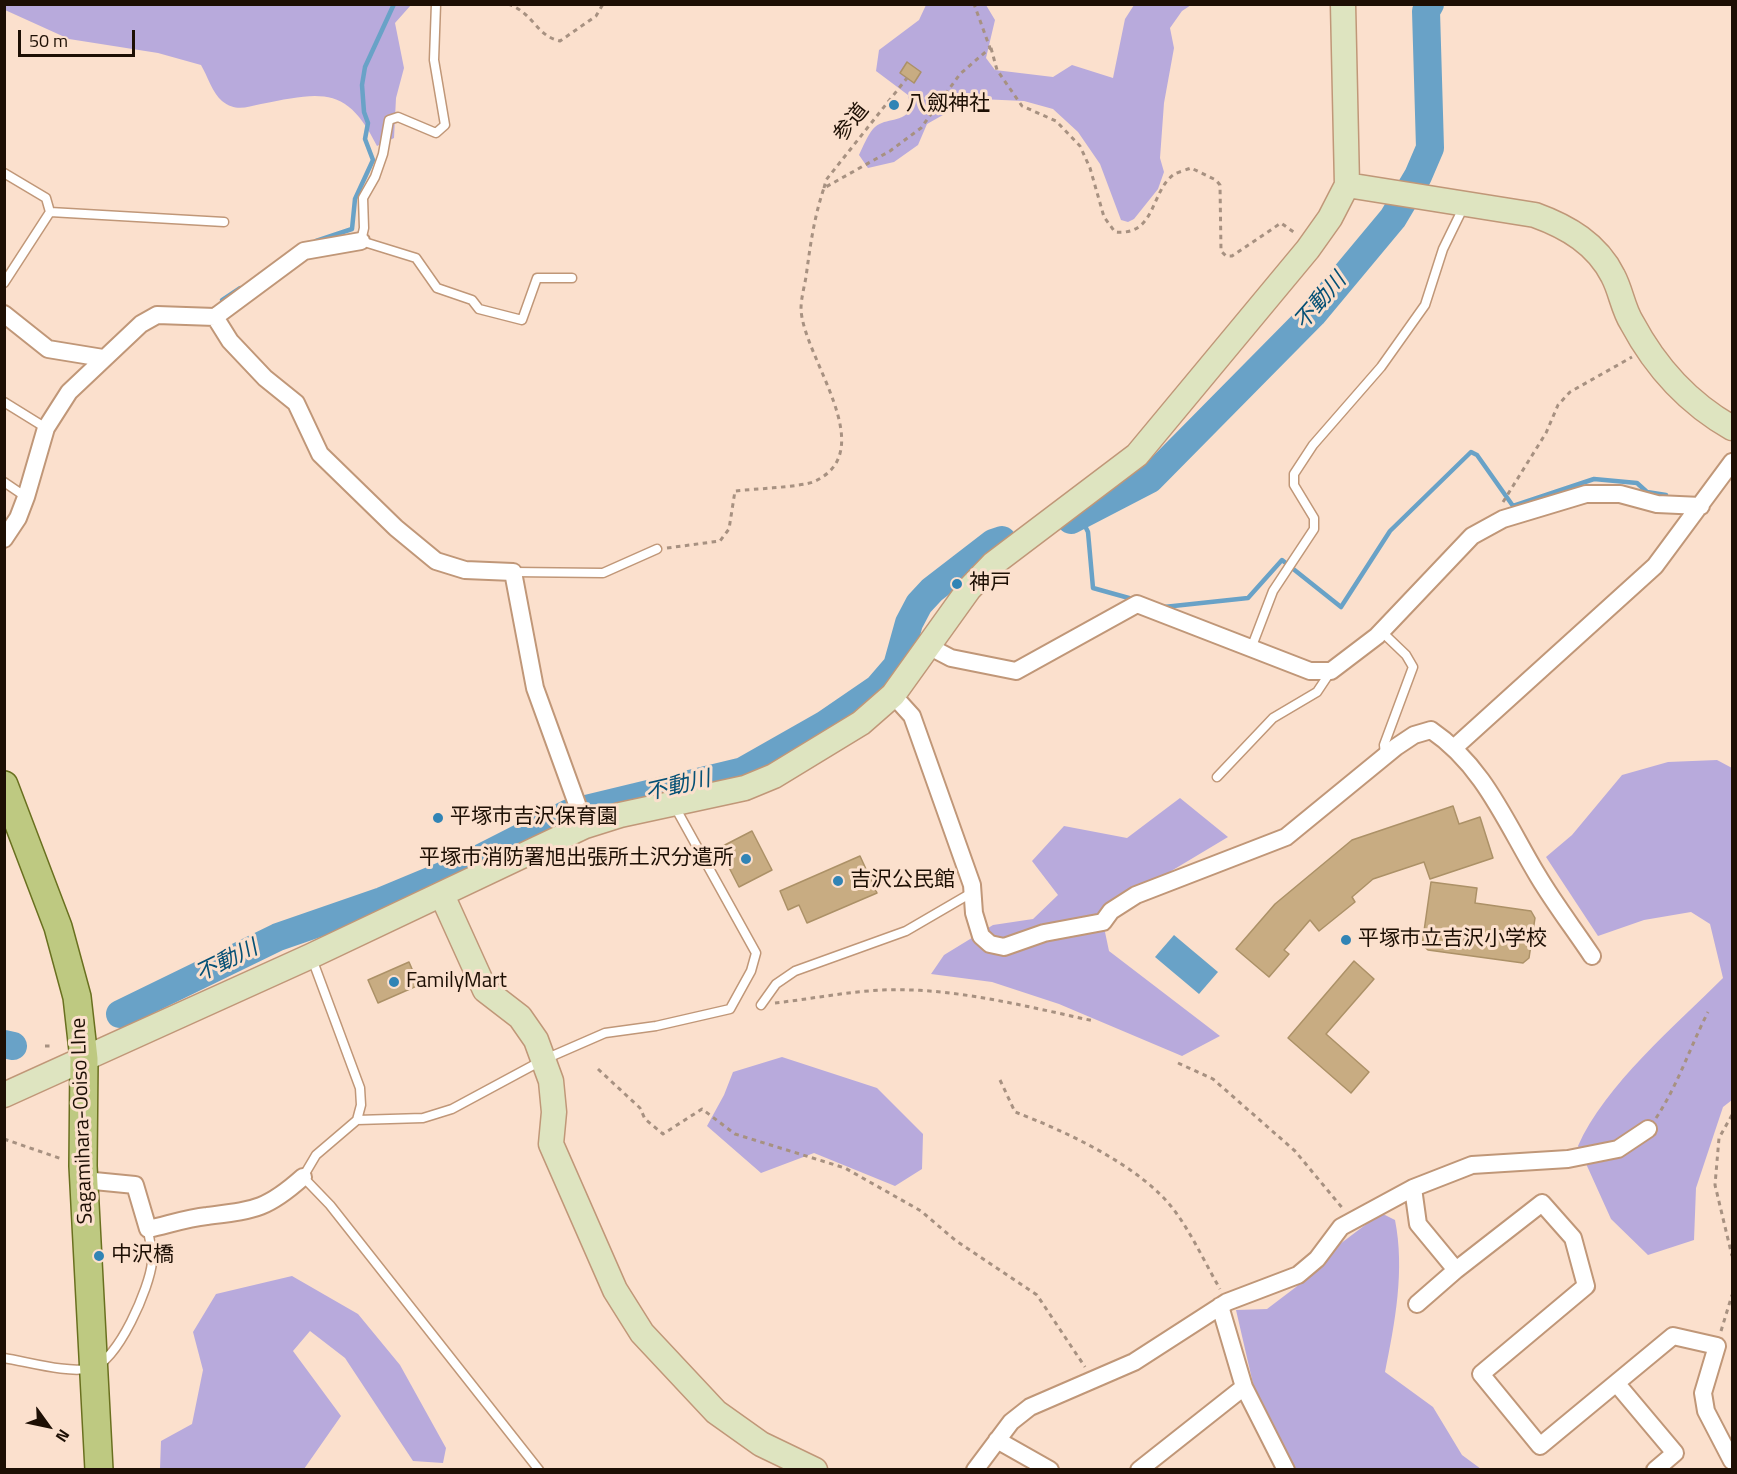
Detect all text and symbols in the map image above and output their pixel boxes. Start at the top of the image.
scale bar [21,18,138,56]
text: 50 m [29,27,68,54]
place label: 八劔神社 [906,92,990,118]
marker: 八劔神社 [887,98,901,112]
street label: 参道 [829,99,875,147]
water label: 不動川 [1289,268,1353,336]
place label: 神戸 [969,571,1011,597]
marker: 神戸 [950,577,964,591]
water label: 不動川 [643,767,713,807]
place label: 平塚市吉沢保育園 [450,805,618,831]
marker: 平塚市吉沢保育園 [431,811,445,825]
place label: 平塚市消防署旭出張所土沢分遣所 [419,846,734,872]
marker: 平塚市消防署旭出張所土沢分遣所 [739,852,753,866]
place label: 吉沢公民館 [850,868,955,894]
marker: 吉沢公民館 [831,874,845,888]
place label: 平塚市立吉沢小学校 [1358,927,1547,953]
marker: 平塚市立吉沢小学校 [1339,933,1353,947]
water label: 不動川 [192,936,262,988]
place label: FamilyMart [406,969,507,995]
marker: FamilyMart [387,975,401,989]
street label: Sagamihara-Ooiso LIne [67,1017,99,1225]
place label: 中沢橋 [111,1243,174,1269]
marker: 中沢橋 [92,1249,106,1263]
north arrow [18,1396,78,1456]
text: N [50,1425,76,1447]

